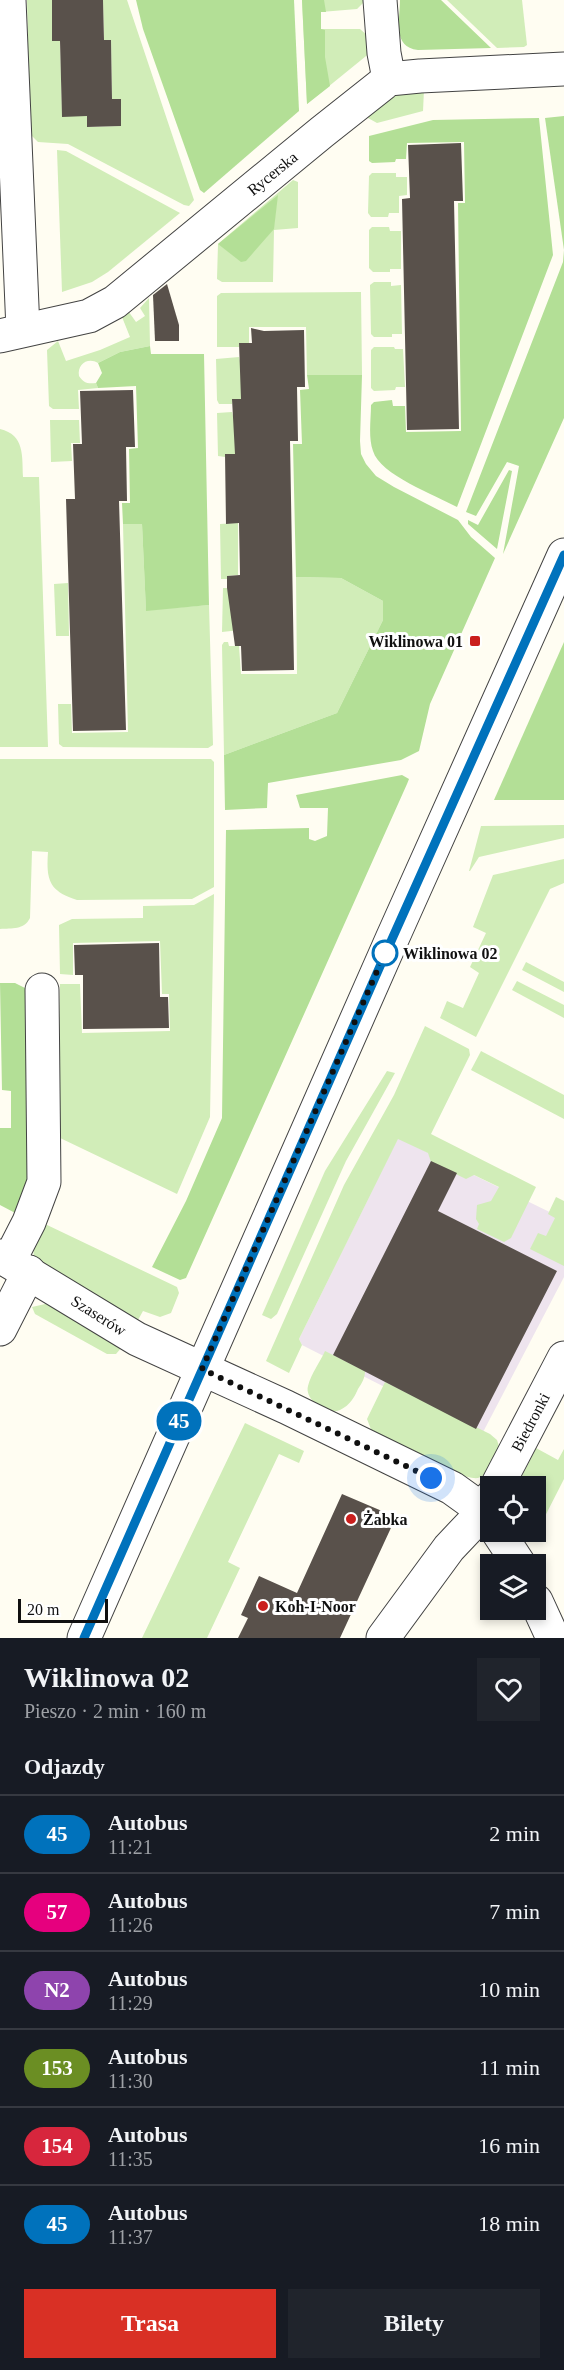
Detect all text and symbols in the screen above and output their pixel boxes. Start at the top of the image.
street label: Rycerska [244,148,301,199]
place label: Wiklinowa 01 [369,633,463,650]
marker: Wiklinowa 01 [468,634,482,648]
marker: Wiklinowa 02 [372,940,398,966]
place label: Wiklinowa 02 [403,945,497,962]
street label: Szaserów [68,1292,130,1339]
street label: Biedronki [508,1390,553,1454]
line badge: 45 [152,1402,206,1440]
text: 45 [169,1409,190,1433]
your location [416,1463,446,1493]
map controls [480,1476,546,1620]
button: locate [480,1476,546,1542]
place label: Żabka [363,1510,407,1528]
marker: Żabka [344,1512,358,1526]
button: layers [480,1554,546,1620]
scale bar [18,1596,108,1624]
place label: Koh-I-Noor [275,1598,356,1615]
marker: Koh-I-Noor [256,1599,270,1613]
text: 20 m [27,1601,59,1618]
button: heart [477,1658,540,1721]
text: Wiklinowa 02 [24,1662,189,1693]
text: Pieszo · 2 min · 160 m [24,1700,206,1722]
text: Odjazdy [24,1754,105,1779]
text: Autobus [108,1810,187,1835]
text: 2 min [489,1821,540,1846]
text: 45 [47,1822,68,1846]
text: 11:21 [108,1836,153,1858]
text: Autobus [108,1888,187,1913]
text: 7 min [489,1899,540,1924]
text: 57 [47,1900,68,1924]
text: 11:26 [108,1914,153,1936]
text: Autobus [108,1966,187,1991]
text: 10 min [478,1977,540,2002]
text: N2 [44,1978,70,2002]
text: 11:29 [108,1992,153,2014]
text: Autobus [108,2044,187,2069]
text: 11 min [479,2055,540,2080]
text: 153 [41,2056,73,2080]
text: 11:30 [108,2070,153,2092]
text: Autobus [108,2122,187,2147]
text: 16 min [478,2133,540,2158]
text: 154 [41,2134,73,2158]
text: 11:35 [108,2148,153,2170]
text: Autobus [108,2200,187,2225]
text: 18 min [478,2211,540,2236]
text: 45 [47,2212,68,2236]
text: 11:37 [108,2226,153,2248]
button: Trasa [24,2289,276,2358]
button: Bilety [288,2289,540,2358]

